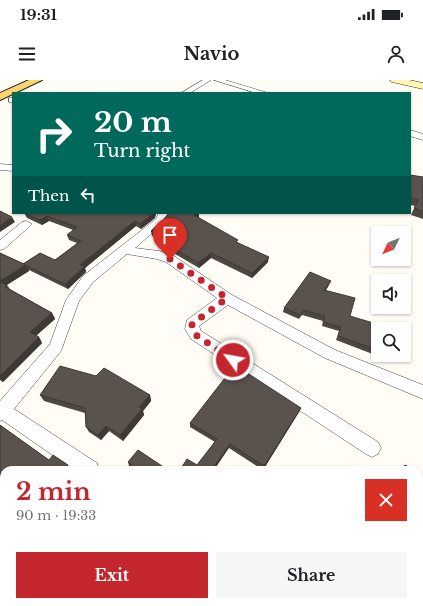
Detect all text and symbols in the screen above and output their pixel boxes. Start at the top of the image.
text: 19:31 [20,5,57,24]
icon: menu [16,43,38,65]
text: Navio [184,43,239,65]
icon: person [385,43,407,65]
text: 20 m [94,105,172,140]
icon: right [28,108,80,160]
text: Turn right [94,140,190,162]
icon: left [77,184,99,206]
text: Then [28,186,69,205]
pin [153,218,187,259]
icon: arrive [159,224,181,246]
north arrow [371,226,411,266]
map controls [371,226,411,362]
button: sound [371,274,411,314]
button: search [371,322,411,362]
position arrow [212,339,254,381]
text: 2 min [16,477,91,506]
button: close [365,479,407,521]
text: 90 m · 19:33 [16,507,96,524]
button: Exit [16,552,208,598]
button: Share [216,552,407,598]

